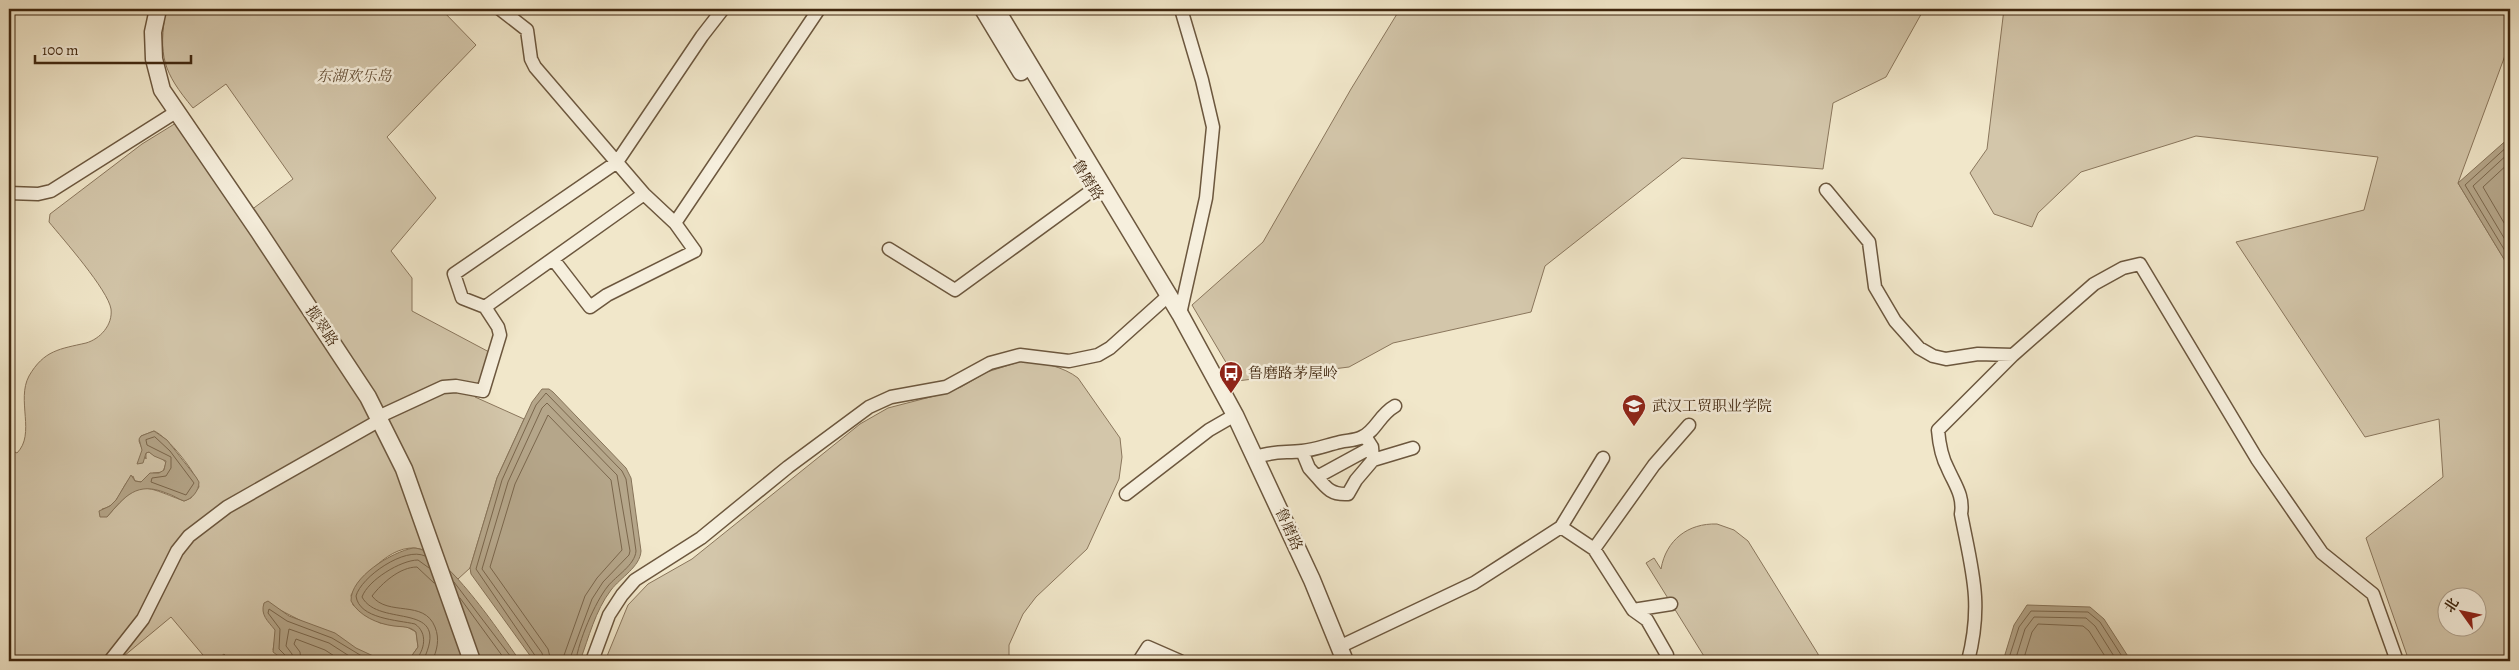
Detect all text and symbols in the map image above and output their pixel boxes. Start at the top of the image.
scale bar [35,32,191,64]
text: 100 m [42,40,79,60]
park label: 东湖欢乐岛 [316,66,392,86]
street label: 鲁磨路 [1068,156,1108,204]
street label: 揽翠路 [301,302,343,350]
bus stop icon: 鲁磨路茅屋岭 [1218,360,1244,394]
place label: 鲁磨路茅屋岭 [1248,363,1338,383]
school or university icon: 武汉工贸职业学院 [1621,393,1647,427]
place label: 武汉工贸职业学院 [1652,396,1772,416]
street label: 鲁磨路 [1271,504,1307,554]
north arrow [2436,588,2486,638]
text: 北 [2440,594,2463,616]

